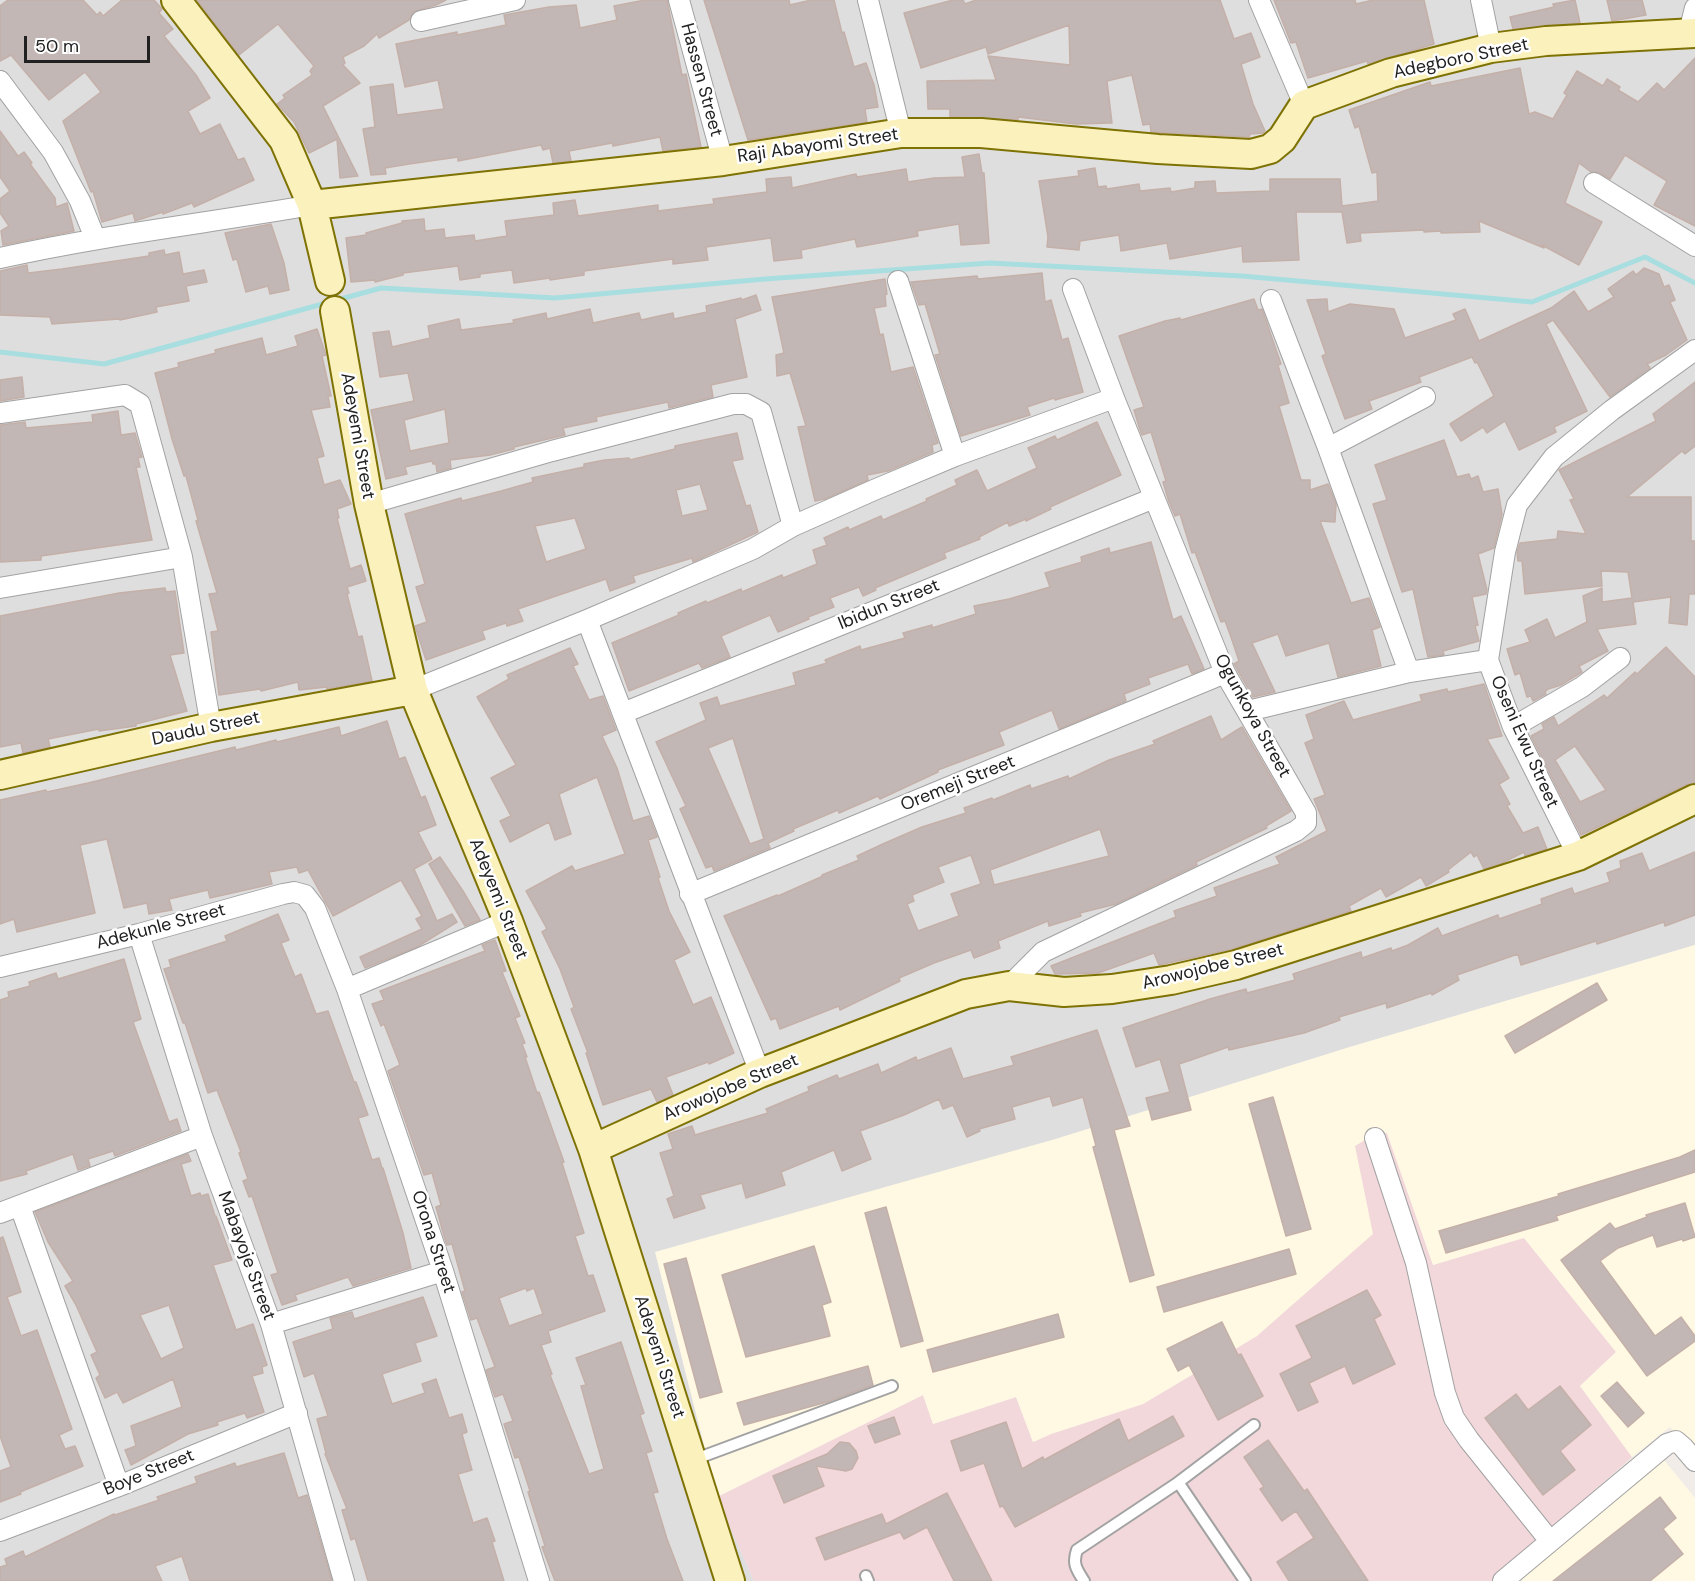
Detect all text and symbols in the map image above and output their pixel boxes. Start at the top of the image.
street label: Hassen Street [675,21,727,139]
scale bar [27,24,153,62]
text: 50 m [35,34,79,58]
street label: Adegboro Street [1391,34,1531,84]
street label: Raji Abayomi Street [736,124,900,168]
street label: Adeyemi Street [335,371,379,501]
street label: Ibidun Street [835,575,943,635]
street label: Ogunkoya Street [1209,650,1295,782]
street label: Oseni Ewu Street [1485,672,1563,812]
street label: Daudu Street [150,707,262,751]
street label: Oremeji Street [898,751,1018,817]
street label: Adeyemi Street [464,836,532,962]
street label: Adekunle Street [94,899,228,955]
street label: Arowojobe Street [1140,939,1286,995]
street label: Arowojobe Street [660,1050,802,1126]
street label: Mabayoje Street [213,1188,279,1324]
street label: Orona Street [406,1188,460,1296]
street label: Adeyemi Street [629,1293,689,1421]
street label: Boye Street [100,1445,198,1501]

